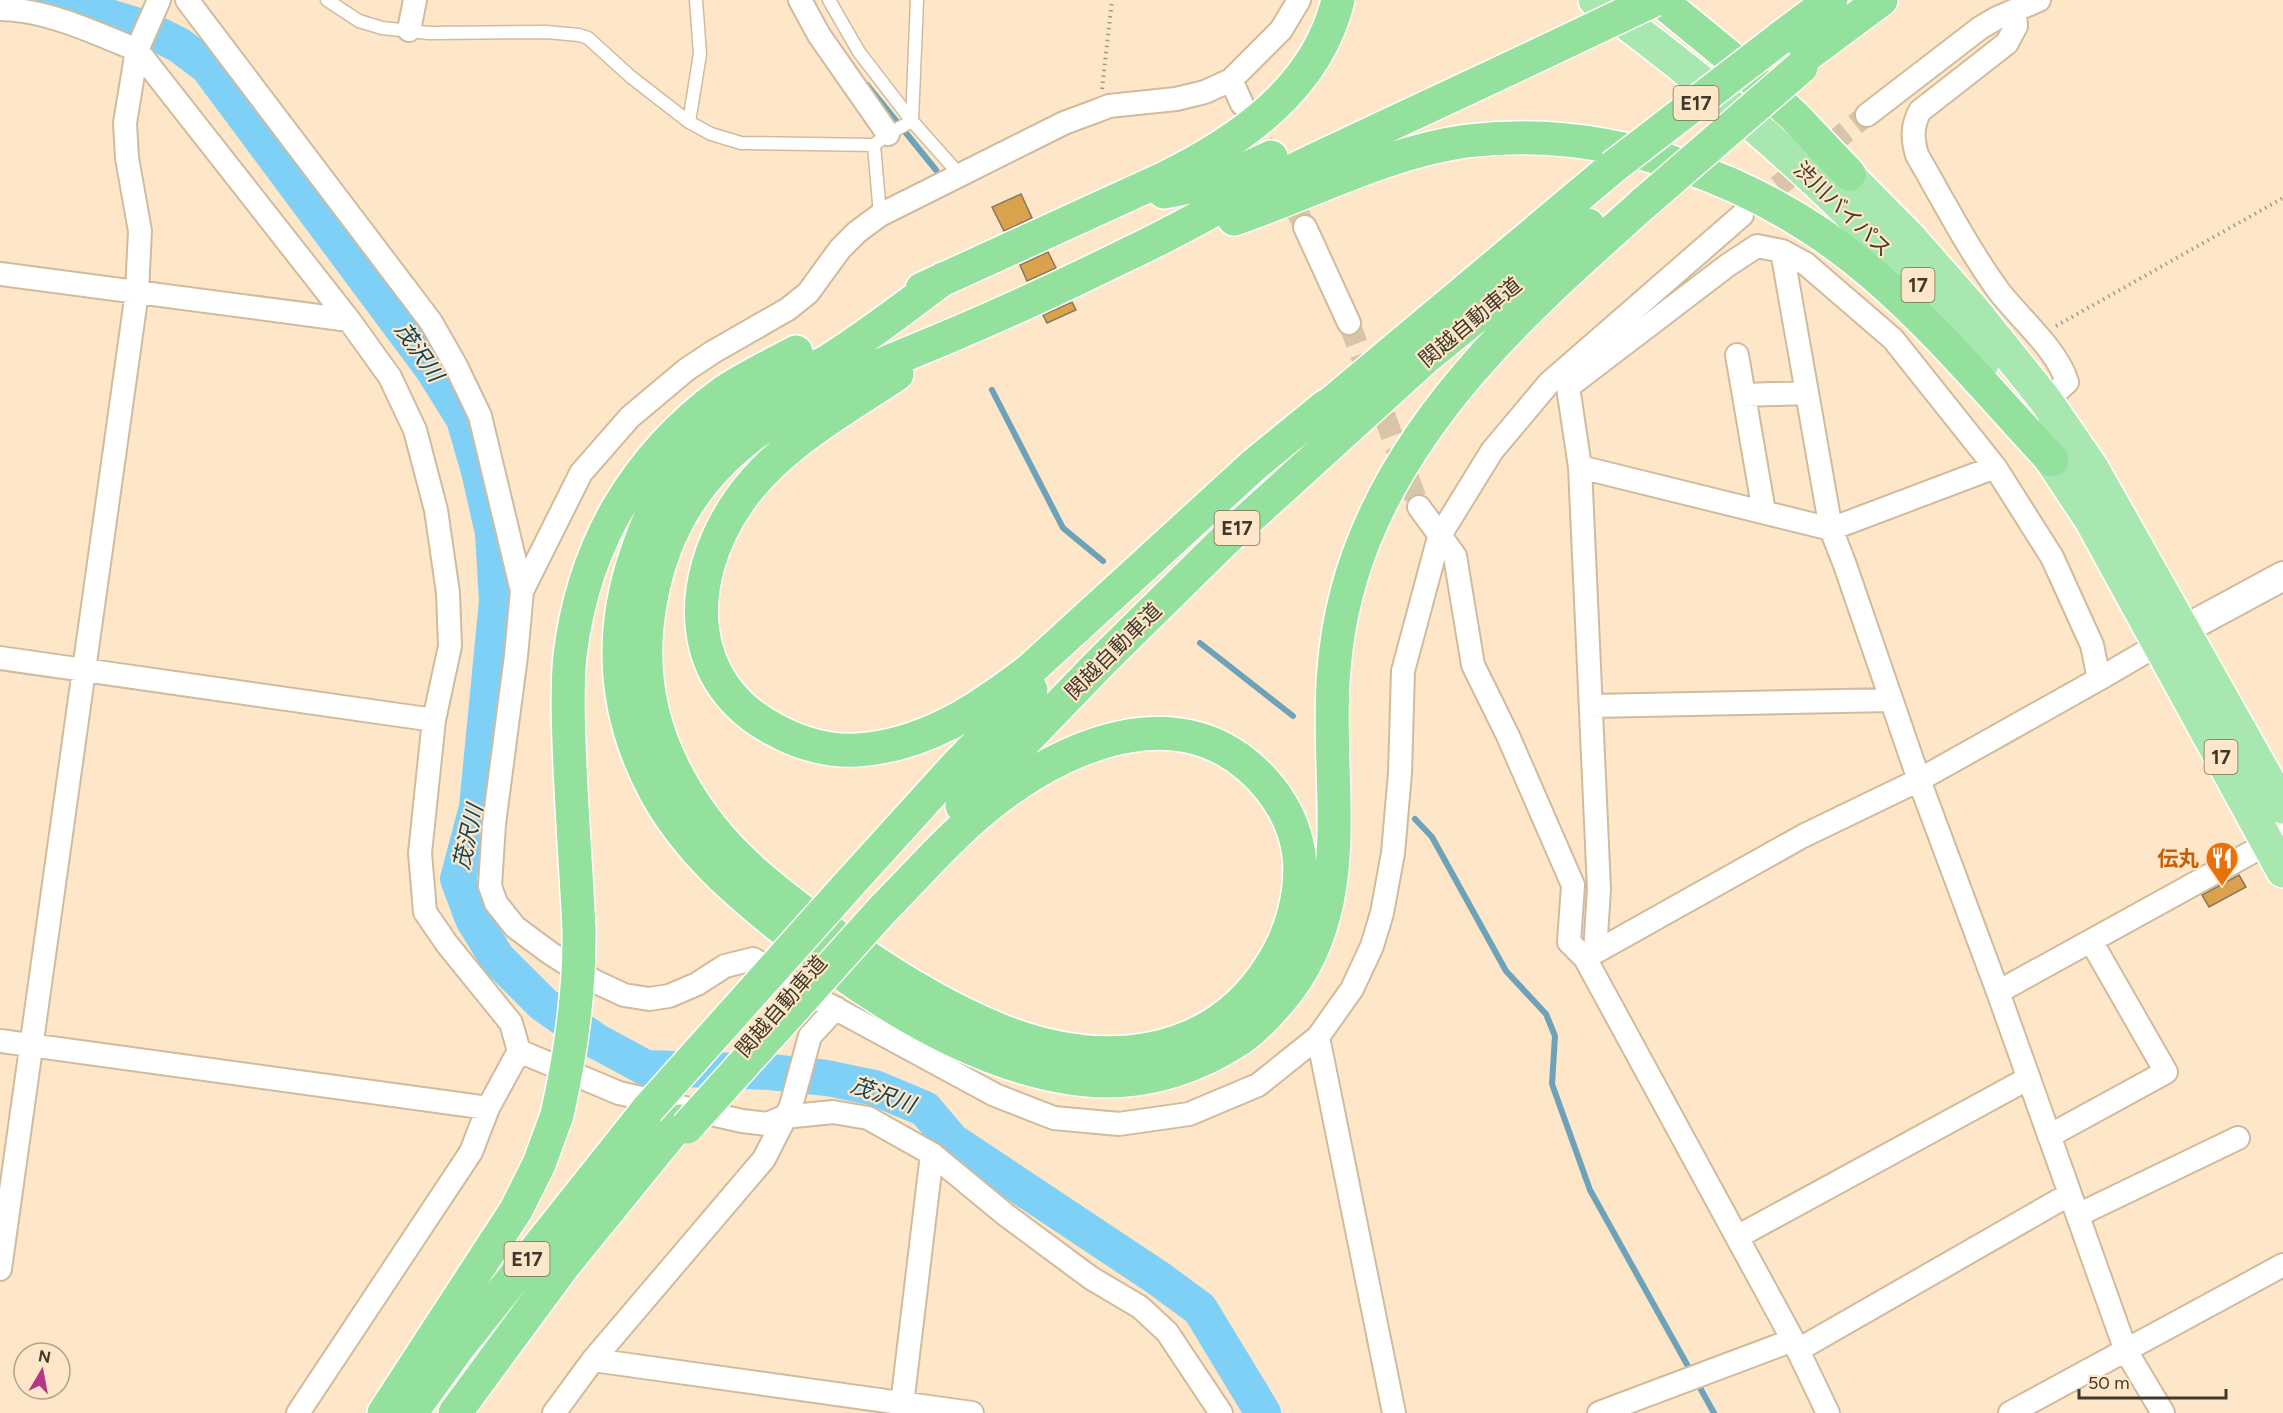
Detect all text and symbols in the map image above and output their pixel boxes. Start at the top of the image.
road number: E17 [1674,86,1718,120]
street label: 渋川バイパス [1789,156,1897,262]
road number: 17 [1902,268,1934,302]
street label: 関越自動車道 [1414,272,1526,372]
water label: 茂沢川 [389,317,450,388]
road number: E17 [1214,511,1260,545]
street label: 関越自動車道 [1060,598,1166,704]
road number: 17 [2204,740,2238,774]
water label: 茂沢川 [447,800,489,872]
restaurant icon: 伝丸 [2204,840,2240,887]
place label: 伝丸 [2157,846,2199,871]
street label: 関越自動車道 [730,950,832,1062]
water label: 茂沢川 [847,1071,920,1119]
road number: E17 [504,1242,550,1276]
north arrow [12,1341,72,1401]
text: N [37,1346,52,1367]
scale bar [2079,1362,2226,1400]
text: 50 m [2088,1372,2130,1394]

